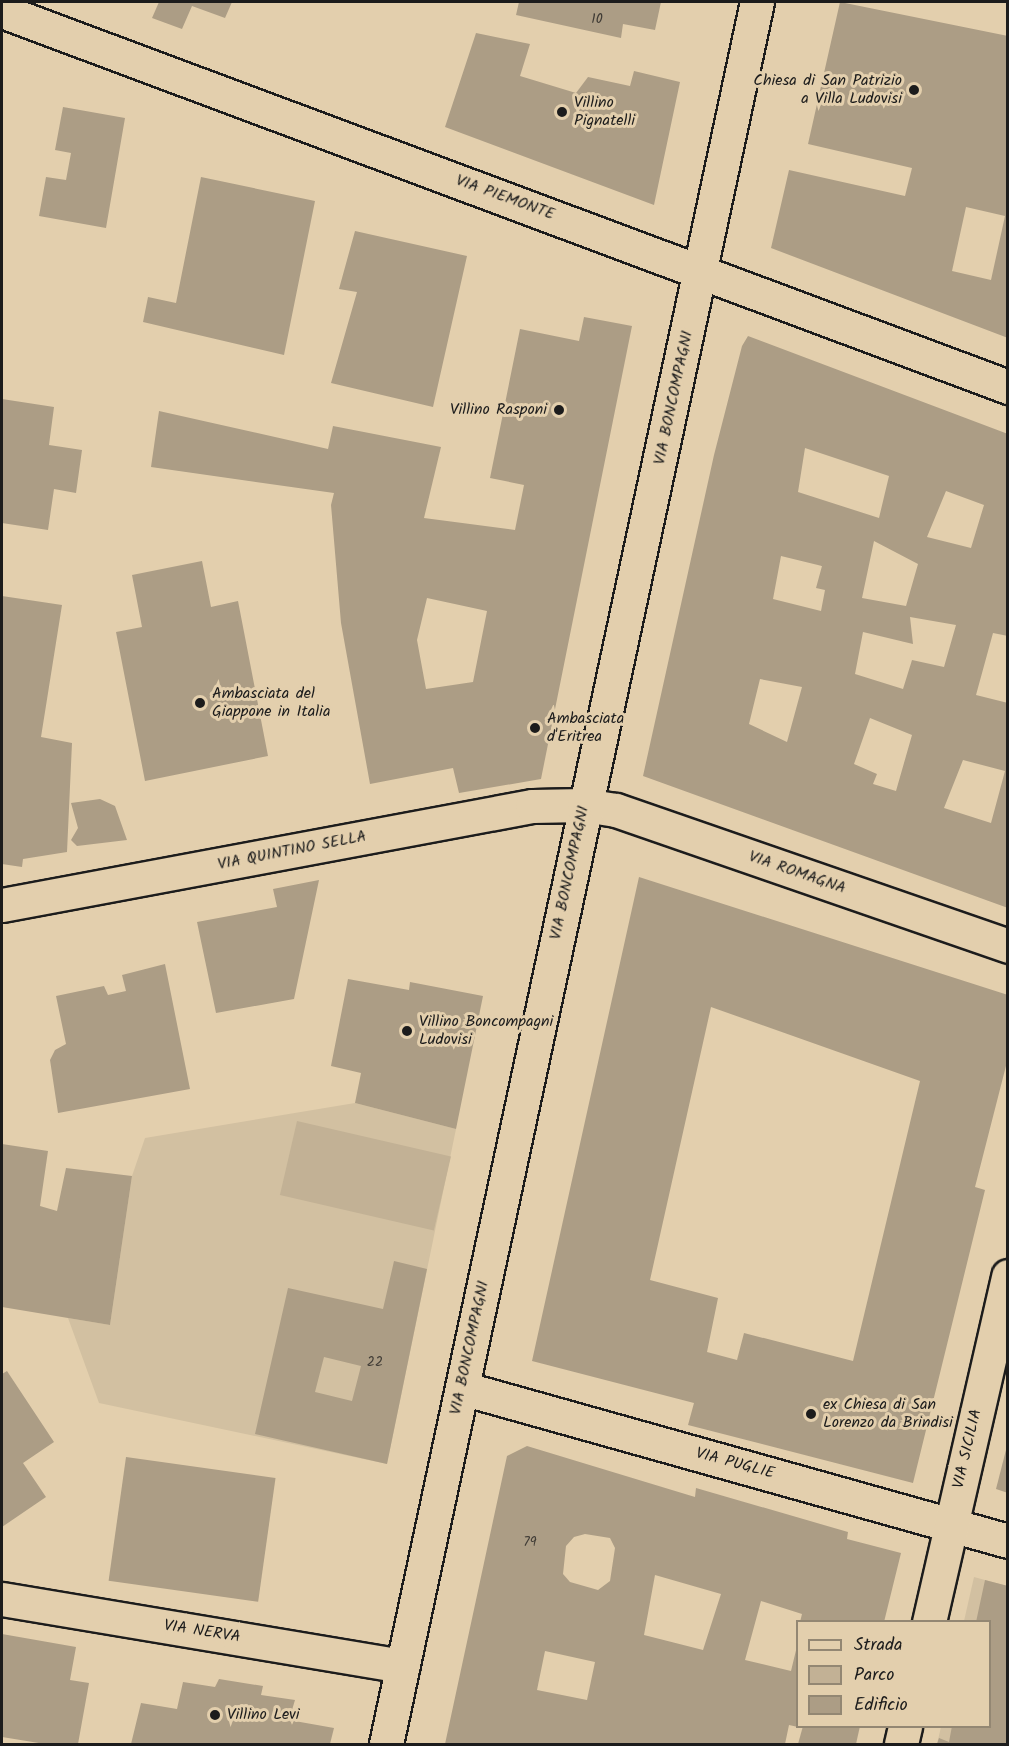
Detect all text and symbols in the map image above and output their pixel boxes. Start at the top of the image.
house number: 10 [591,11,603,27]
place label: Chiesa di San Patrizio a Villa Ludovisi [753,71,902,109]
marker: Chiesa di San Patrizio a Villa Ludovisi [907,83,921,97]
place label: Villino Pignatelli [574,93,635,131]
marker: Villino Pignatelli [555,105,569,119]
street label: VIA PIEMONTE [453,171,557,225]
street label: VIA BONCOMPAGNI [650,329,698,467]
place label: Villino Rasponi [450,400,547,420]
marker: Villino Rasponi [552,403,566,417]
place label: Ambasciata del Giappone in Italia [212,684,330,722]
marker: Ambasciata del Giappone in Italia [193,696,207,710]
place label: Ambasciata d'Eritrea [547,709,624,747]
marker: Ambasciata d'Eritrea [528,721,542,735]
street label: VIA BONCOMPAGNI [546,804,594,942]
street label: VIA QUINTINO SELLA [216,827,368,875]
street label: VIA ROMAGNA [746,847,848,899]
place label: Villino Boncompagni Ludovisi [419,1012,553,1050]
marker: Villino Boncompagni Ludovisi [400,1024,414,1038]
street label: VIA BONCOMPAGNI [446,1279,494,1417]
house number: 22 [367,1354,383,1370]
place label: ex Chiesa di San Lorenzo da Brindisi [823,1395,953,1433]
marker: ex Chiesa di San Lorenzo da Brindisi [804,1407,818,1421]
street label: VIA SICILIA [950,1407,986,1491]
street label: VIA PUGLIE [694,1444,776,1484]
house number: 79 [523,1534,537,1550]
street label: VIA NERVA [162,1616,242,1648]
legend [796,1620,991,1728]
text: Strada [854,1631,902,1660]
text: Parco [854,1661,894,1690]
text: Edificio [854,1691,908,1720]
place label: Villino Levi [227,1705,300,1725]
marker: Villino Levi [208,1708,222,1722]

